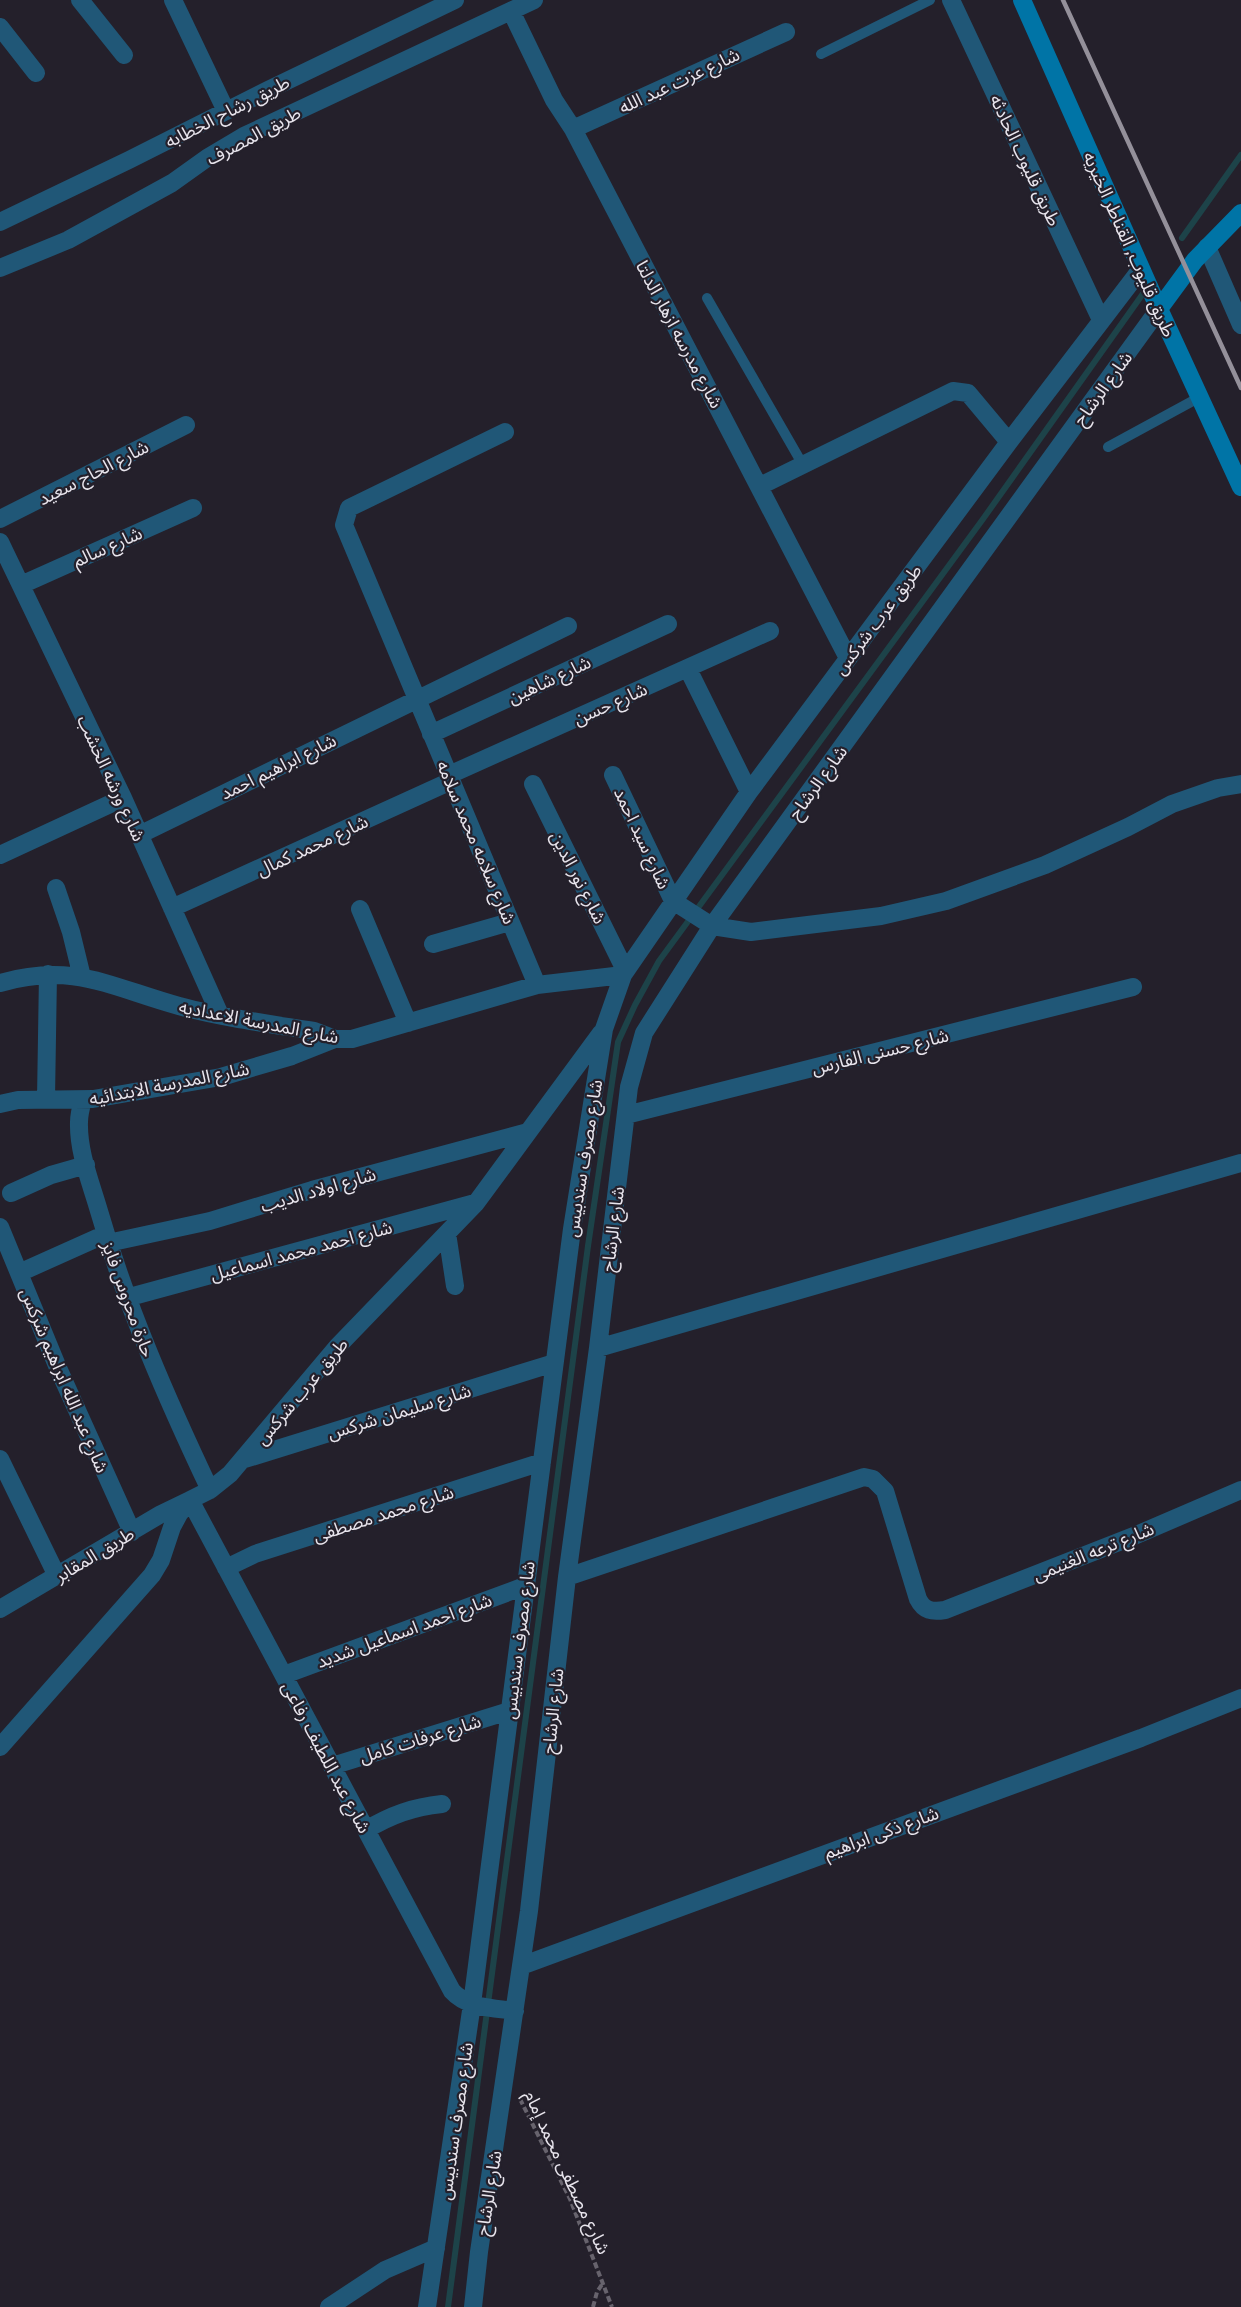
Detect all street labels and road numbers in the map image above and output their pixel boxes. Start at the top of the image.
street label: شارع عزت عبد الله [615,42,745,121]
street label: طريق رشاح الخطابه [161,70,294,154]
street label: طريق قليوب الحادثه [985,91,1066,230]
street label: طريق المصرف [202,101,305,170]
street label: طريق قليوب, القناطر الخيريه [1078,148,1181,341]
street label: شارع مدرسه ازهار الدلتا [628,256,728,413]
street label: شارع الرشاح [1068,347,1139,432]
street label: شارع الحاج سعيد [34,435,154,513]
street label: شارع سالم [69,521,147,575]
street label: طريق عرب شركس [828,559,926,679]
street label: شارع شاهين [504,650,596,711]
street label: شارع حسن [570,677,652,733]
street label: شارع ورشه الخشب [70,712,151,846]
street label: شارع ابراهيم احمد [216,728,341,807]
street label: شارع الرشاح [783,741,854,826]
street label: شارع سلامه محمد سلامه [429,757,521,929]
street label: شارع سيد احمد [606,784,676,894]
street label: شارع محمد كمال [253,810,373,884]
street label: شارع نور الدين [543,827,612,929]
street label: شارع المدرسة الاعداديه [176,995,341,1051]
street label: شارع حسنى الفارس [809,1023,952,1083]
street label: شارع المدرسة الابتدائيه [87,1057,252,1113]
street label: شارع مصرف سندبيس [560,1078,610,1239]
street label: شارع اولاد الديب [258,1162,379,1220]
street label: شارع الرشاح [596,1185,632,1274]
street label: شارع احمد محمد اسماعيل [208,1215,395,1289]
street label: حارة محروس فايز [97,1237,160,1360]
street label: شارع عبد الله ابراهيم شركس [12,1284,114,1477]
street label: طريق عرب شركس [250,1333,353,1449]
street label: شارع سليمان شركس [325,1379,475,1447]
street label: شارع محمد مصطفى [310,1480,457,1550]
street label: شارع ترعه الغنيمى [1029,1517,1158,1589]
street label: طريق المقابر [49,1522,138,1588]
street label: شارع مصرف سندبيس [497,1560,543,1721]
street label: شارع احمد اسماعيل شديد [313,1588,496,1676]
street label: شارع الرشاح [537,1667,571,1755]
street label: شارع عبد اللطيف رفاعى [274,1677,376,1839]
street label: شارع عرفات كامل [356,1709,485,1771]
street label: شارع ذكى ابراهيم [821,1801,943,1867]
street label: شارع مصرف سندبيس [433,2041,481,2202]
street label: شارع مصطفى محمد إمام [517,2086,616,2259]
street label: شارع الرشاح [470,2149,510,2238]

